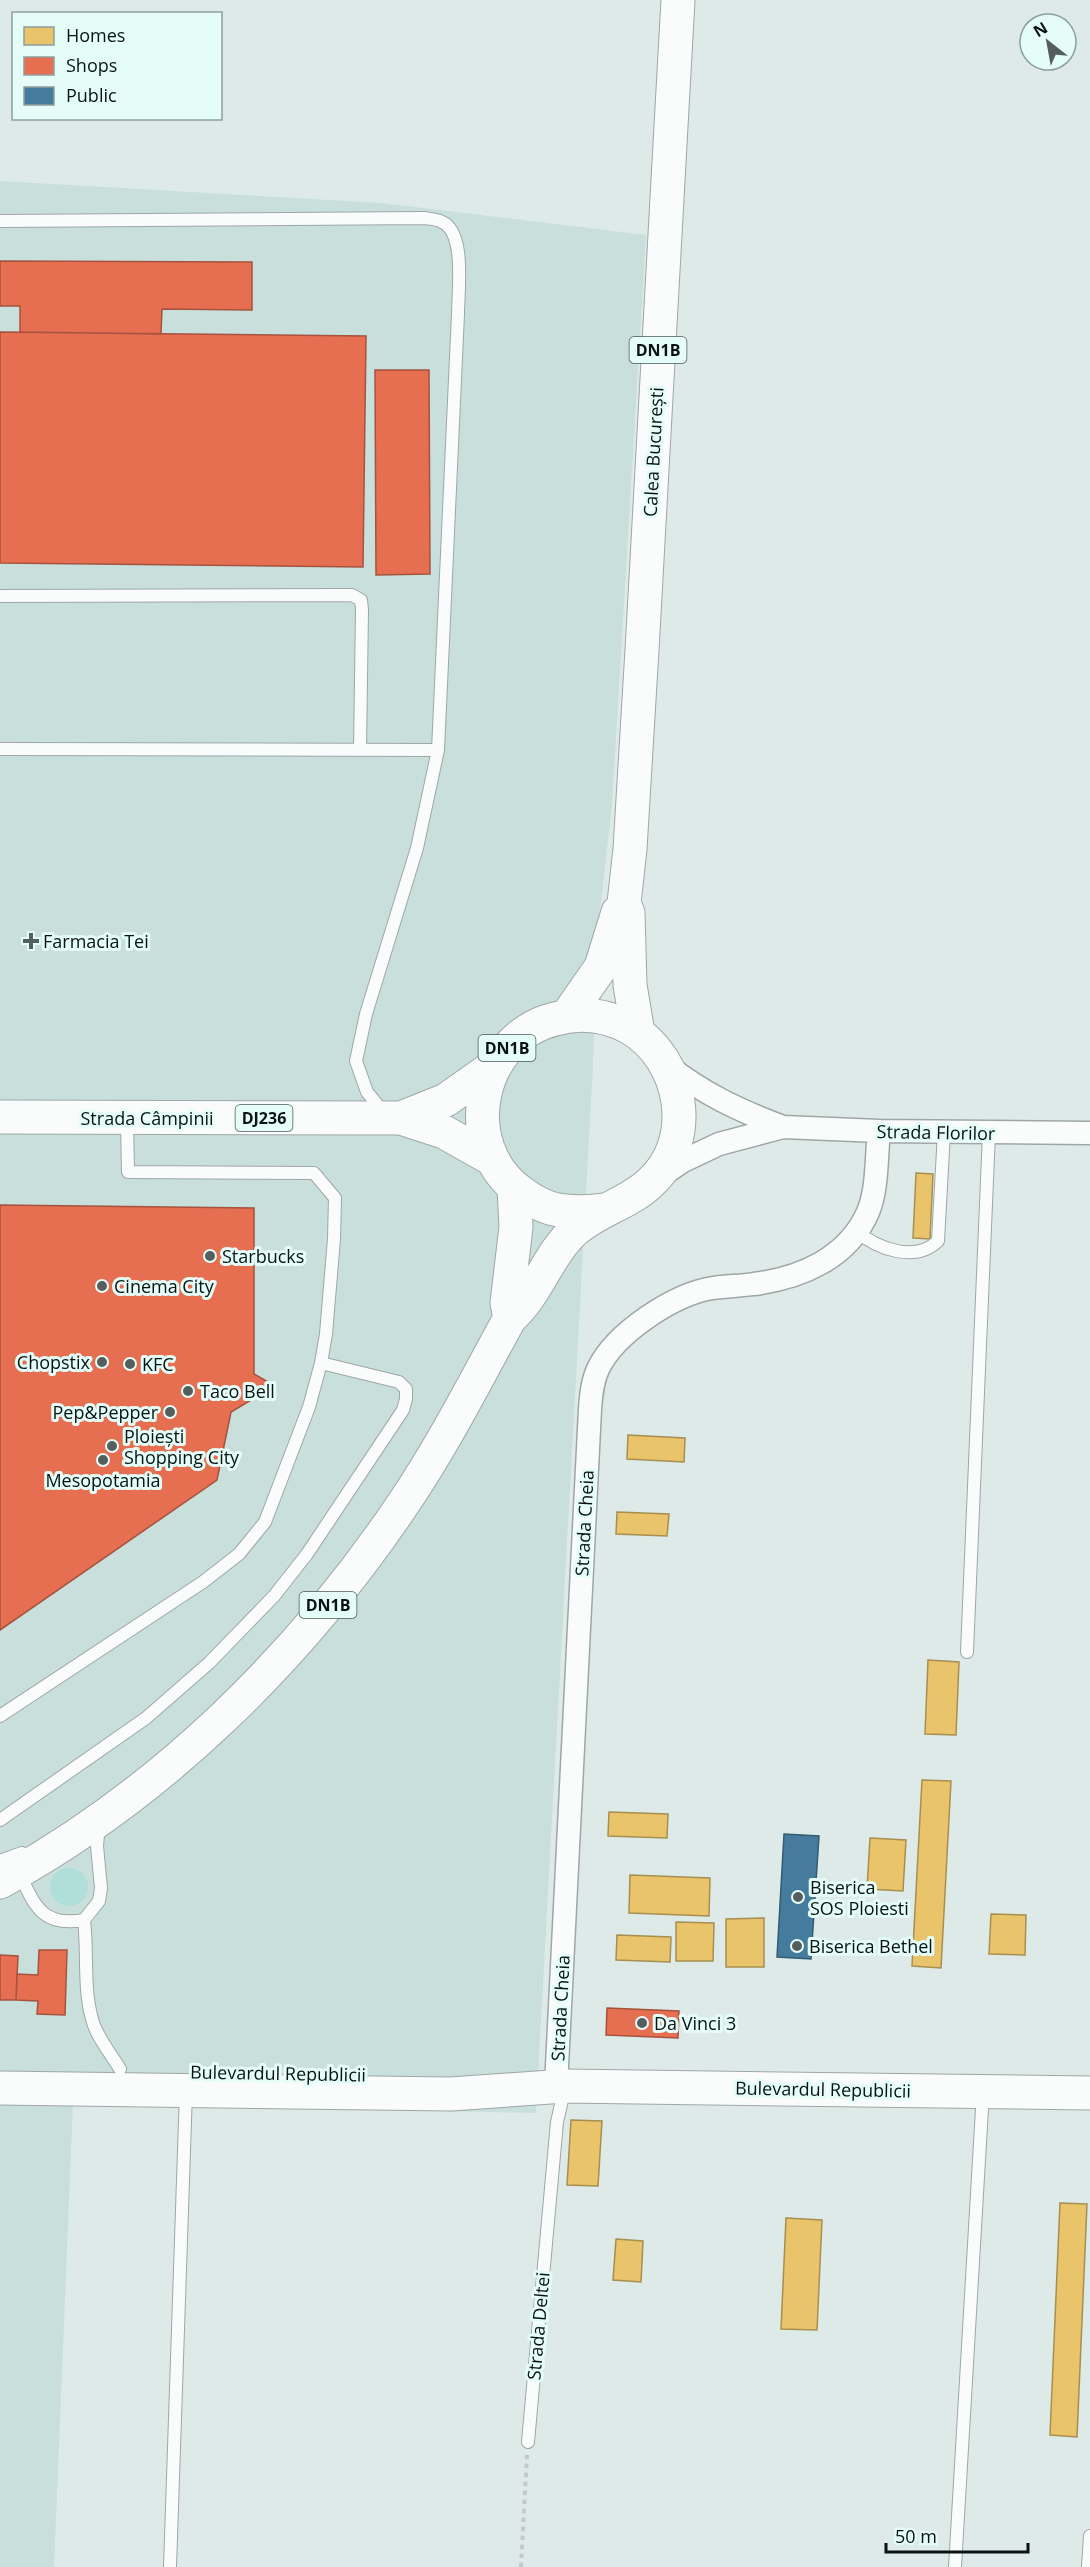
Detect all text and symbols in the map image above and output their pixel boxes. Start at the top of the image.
legend [12,12,222,120]
north arrow [1018,12,1078,72]
text: N [1029,16,1052,42]
text: Homes [66,23,125,47]
text: Shops [66,53,117,77]
text: Public [66,83,117,107]
road number: DN1B [630,337,686,363]
street label: Calea București [638,386,668,518]
place label: Farmacia Tei [43,929,149,953]
marker: Farmacia Tei [24,934,38,948]
road number: DN1B [478,1035,536,1061]
road number: DJ236 [236,1105,292,1131]
street label: Strada Câmpinii [80,1106,214,1130]
street label: Strada Florilor [876,1119,996,1145]
place label: Starbucks [222,1244,304,1268]
marker: Starbucks [203,1249,217,1263]
place label: Cinema City [114,1274,215,1298]
marker: Cinema City [95,1279,109,1293]
place label: Chopstix [17,1350,91,1374]
place label: KFC [142,1352,174,1376]
marker: Chopstix [95,1355,109,1369]
marker: KFC [123,1357,137,1371]
place label: Taco Bell [200,1379,275,1403]
marker: Taco Bell [181,1384,195,1398]
place label: Pep&Pepper [53,1400,159,1424]
marker: Pep&Pepper [163,1405,177,1419]
place label: Ploiești Shopping City [124,1424,240,1469]
marker: Ploiești Shopping City [105,1439,119,1453]
marker: Mesopotamia [96,1453,110,1467]
place label: Mesopotamia [45,1468,161,1492]
street label: Strada Cheia [569,1469,599,1577]
road number: DN1B [300,1592,356,1618]
place label: Biserica SOS Ploiesti [810,1875,909,1920]
marker: Biserica SOS Ploiesti [791,1890,805,1904]
place label: Biserica Bethel [809,1934,933,1958]
marker: Biserica Bethel [790,1939,804,1953]
street label: Strada Cheia [545,1954,575,2062]
place label: Da Vinci 3 [654,2011,736,2035]
marker: Da Vinci 3 [635,2016,649,2030]
street label: Bulevardul Republicii [190,2059,366,2087]
street label: Bulevardul Republicii [735,2075,911,2103]
street label: Strada Deltei [521,2271,555,2381]
scale bar [886,2516,1028,2554]
text: 50 m [895,2524,937,2548]

